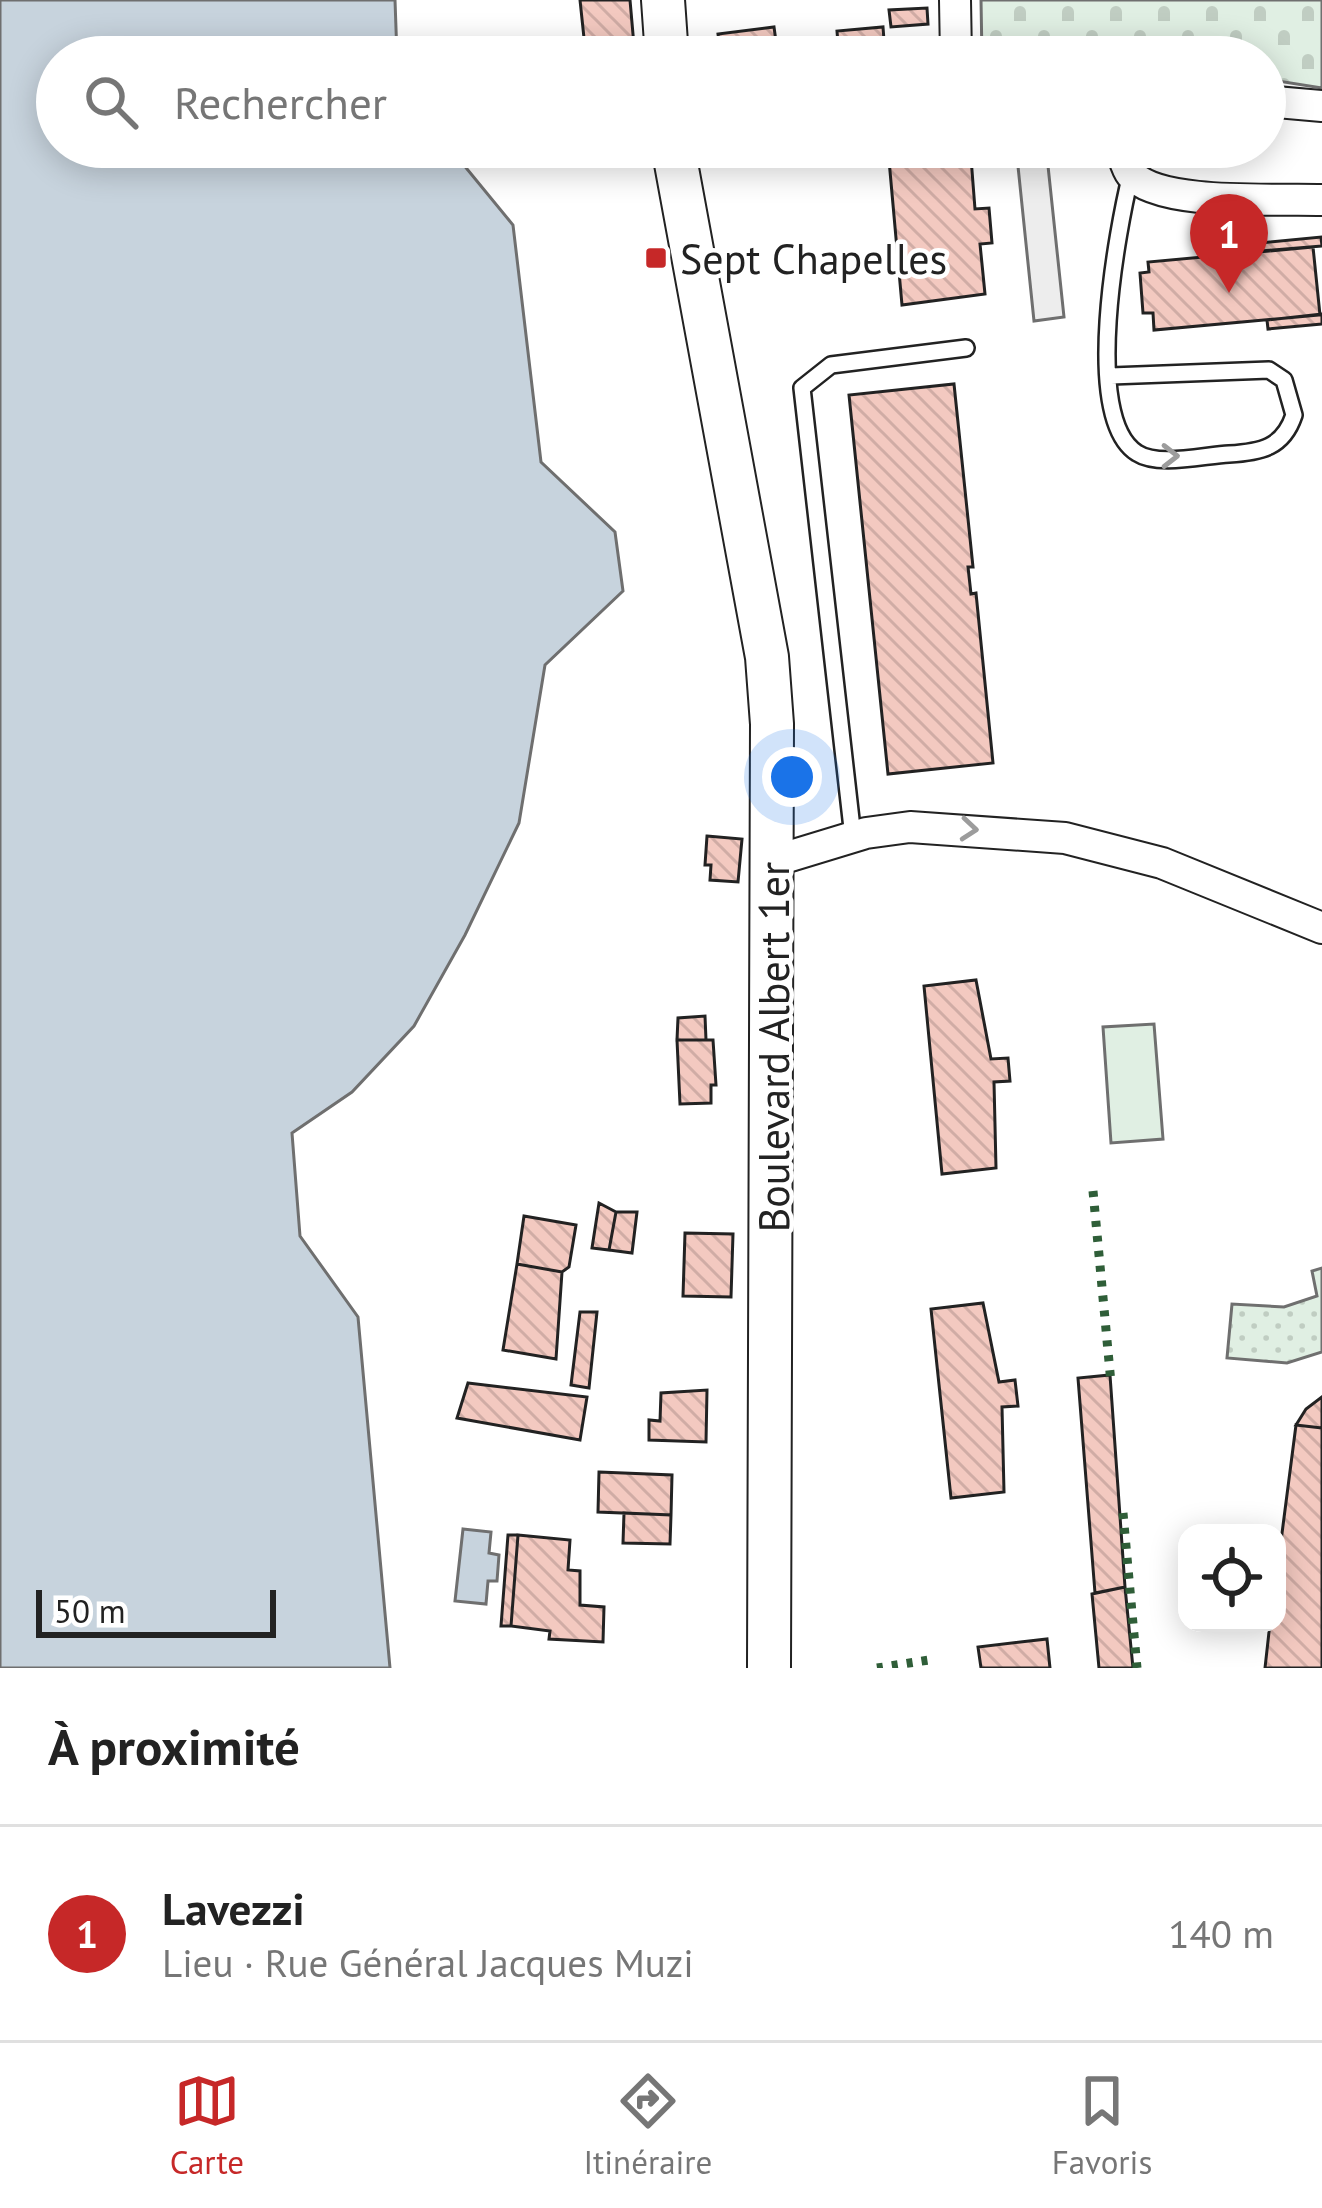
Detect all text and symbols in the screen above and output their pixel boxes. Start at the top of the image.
search box [36,36,1286,168]
icon: search [78,69,144,135]
text: Rechercher [174,73,387,131]
pin: 1 [1190,194,1268,293]
place label: Sept Chapelles [680,231,947,286]
marker: Sept Chapelles [643,245,669,271]
one-way arrow [1162,443,1180,469]
your location [762,747,822,807]
one-way arrow [960,816,979,841]
street label: Boulevard Albert 1er [746,862,801,1232]
map controls [1178,1524,1286,1632]
button: locate [1178,1524,1286,1632]
scale bar [36,1584,276,1637]
text: 50 m [54,1589,126,1632]
text: À proximité [48,1713,300,1779]
text: Lavezzi [162,1879,305,1937]
text: 1 [76,1908,98,1959]
text: 140 m [1168,1908,1274,1959]
text: Lieu · Rue Général Jacques Muzi [162,1937,694,1988]
tab: Carte [170,2068,244,2183]
tab: Itinéraire [583,2068,712,2183]
tab: Favoris [1052,2068,1152,2183]

